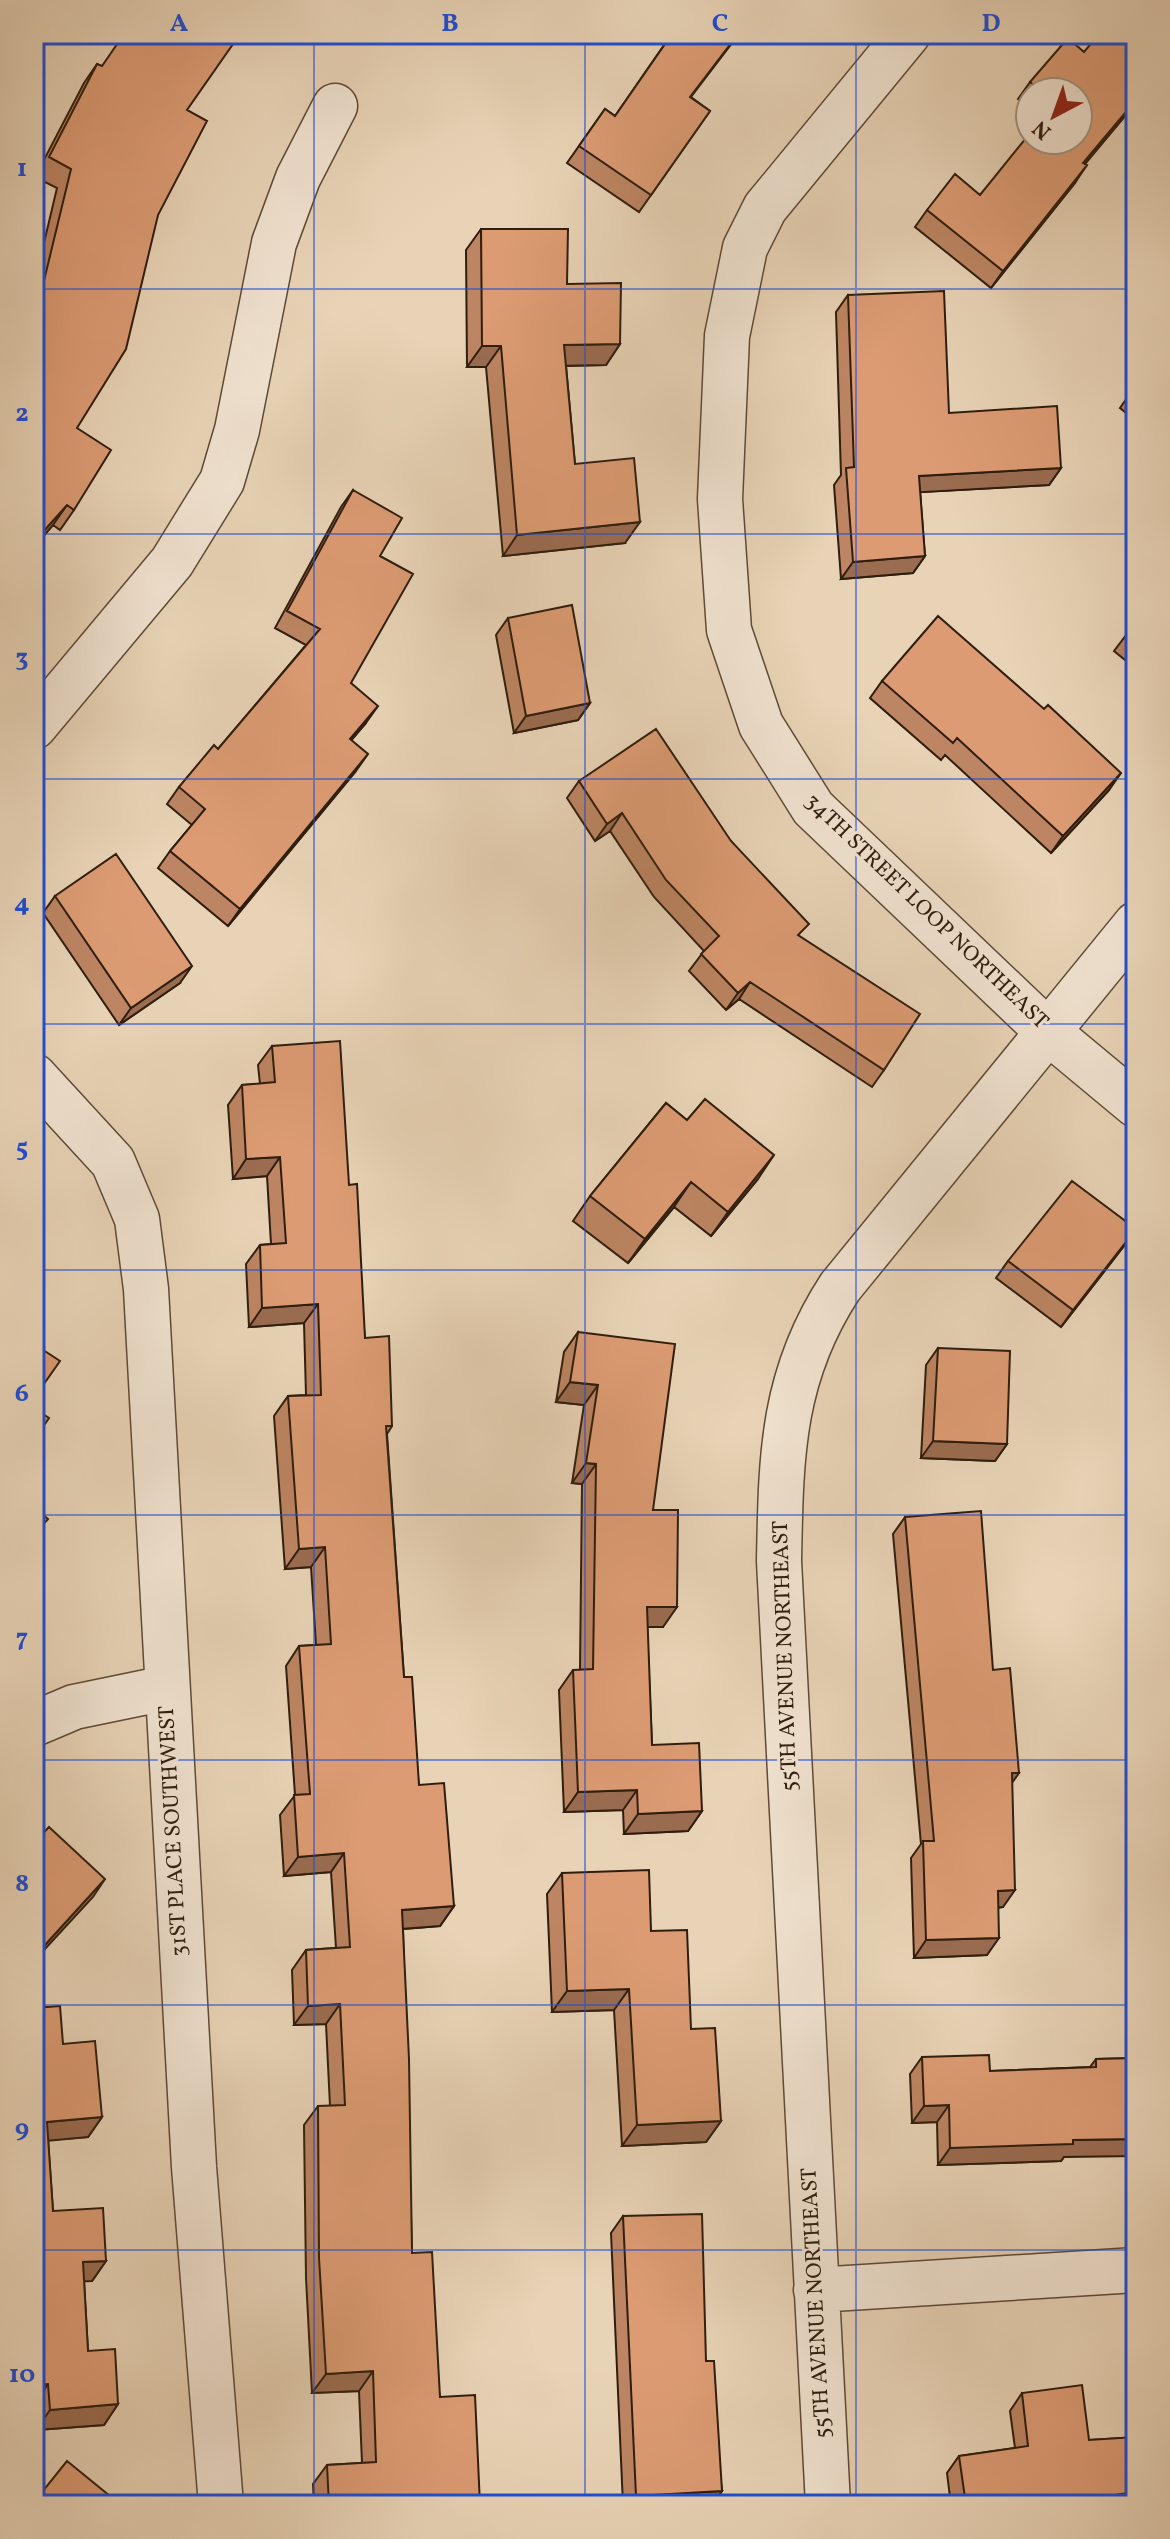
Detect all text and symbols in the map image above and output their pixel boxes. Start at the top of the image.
text: A [170,6,189,42]
text: B [441,6,459,42]
text: C [712,6,728,42]
text: D [981,6,1001,42]
north arrow [1014,76,1094,156]
text: N [1026,112,1059,146]
text: 1 [17,151,27,187]
text: 2 [15,396,29,432]
text: 3 [15,641,29,677]
street label: 34TH STREET LOOP NORTHEAST [797,787,1055,1037]
text: 4 [14,886,30,922]
text: 5 [16,1131,28,1167]
text: 6 [15,1376,29,1412]
street label: 55TH AVENUE NORTHEAST [766,1520,806,1792]
text: 7 [16,1621,28,1657]
street label: 31ST PLACE SOUTHWEST [152,1705,196,1957]
text: 8 [15,1866,29,1902]
text: 9 [15,2111,29,2147]
street label: 55TH AVENUE NORTHEAST [794,2167,840,2439]
text: 10 [9,2357,35,2393]

